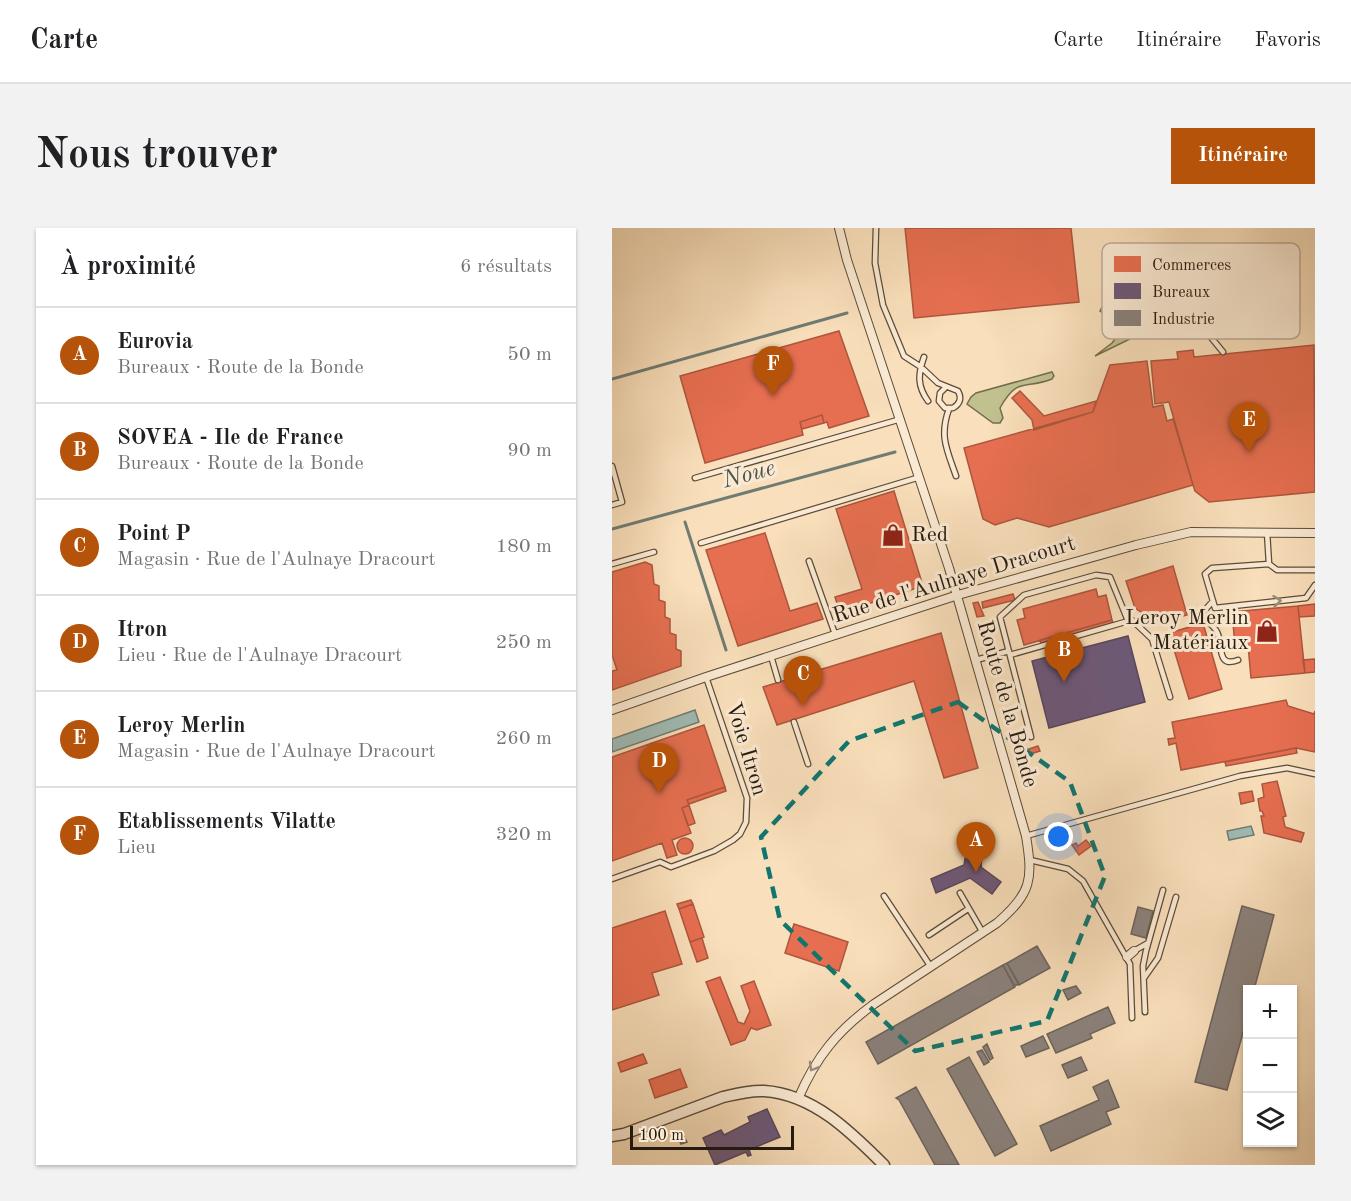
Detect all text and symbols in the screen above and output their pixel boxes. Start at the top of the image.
text: Carte [30,27,98,55]
text: Carte [1053,30,1103,51]
text: Itinéraire [1136,30,1222,51]
text: Favoris [1255,30,1321,51]
button: Itinéraire [1171,128,1315,184]
text: Nous trouver [36,135,278,177]
legend [1102,243,1300,339]
text: À proximité [60,254,196,280]
text: 6 résultats [460,257,552,277]
text: Commerces [1152,258,1231,274]
text: Bureaux [1152,285,1210,301]
text: Industrie [1152,312,1215,328]
text: Eurovia [117,331,193,353]
text: A [72,345,87,365]
text: 50 m [507,345,552,365]
pin: F [754,346,792,396]
text: Bureaux · Route de la Bonde [117,358,364,378]
pin: E [1230,402,1268,452]
text: SOVEA - Ile de France [117,427,344,449]
text: B [72,441,87,461]
text: 90 m [507,441,552,461]
text: Bureaux · Route de la Bonde [117,454,364,474]
water label: Noue [719,456,778,494]
shop icon: Red [880,522,906,548]
text: Point P [117,523,191,545]
place label: Red [911,524,948,546]
street label: Rue de l'Aulnaye Dracourt [830,533,1078,627]
text: C [73,537,86,557]
text: 180 m [496,537,552,557]
text: Magasin · Rue de l'Aulnaye Dracourt [117,550,436,570]
one-way arrow [1272,596,1281,608]
place label: Leroy Merlin Matériaux [1125,607,1249,654]
street label: Route de la Bonde [973,618,1041,790]
shop icon: Leroy Merlin Matériaux [1254,618,1280,644]
text: Itron [117,619,168,641]
pin: B [1044,632,1084,682]
text: D [72,633,87,653]
text: 250 m [496,633,552,653]
text: Lieu · Rue de l'Aulnaye Dracourt [117,646,402,666]
pin: C [784,656,822,706]
street label: Voie Itron [721,700,771,798]
text: Leroy Merlin [117,715,245,737]
text: E [73,729,86,749]
text: 260 m [496,729,552,749]
text: Magasin · Rue de l'Aulnaye Dracourt [117,742,436,762]
pin: D [640,744,678,793]
text: Etablissements Vilatte [117,811,336,833]
pin: A [956,822,996,872]
your location [1044,822,1073,851]
text: F [73,825,86,845]
text: 320 m [496,825,552,845]
text: Lieu [117,838,156,858]
map controls [1243,985,1297,1147]
button: + [1243,985,1297,1039]
button: − [1243,1039,1297,1093]
one-way arrow [809,1061,821,1071]
button: layers [1243,1093,1297,1147]
scale bar [630,1123,794,1150]
text: 100 m [639,1128,684,1144]

